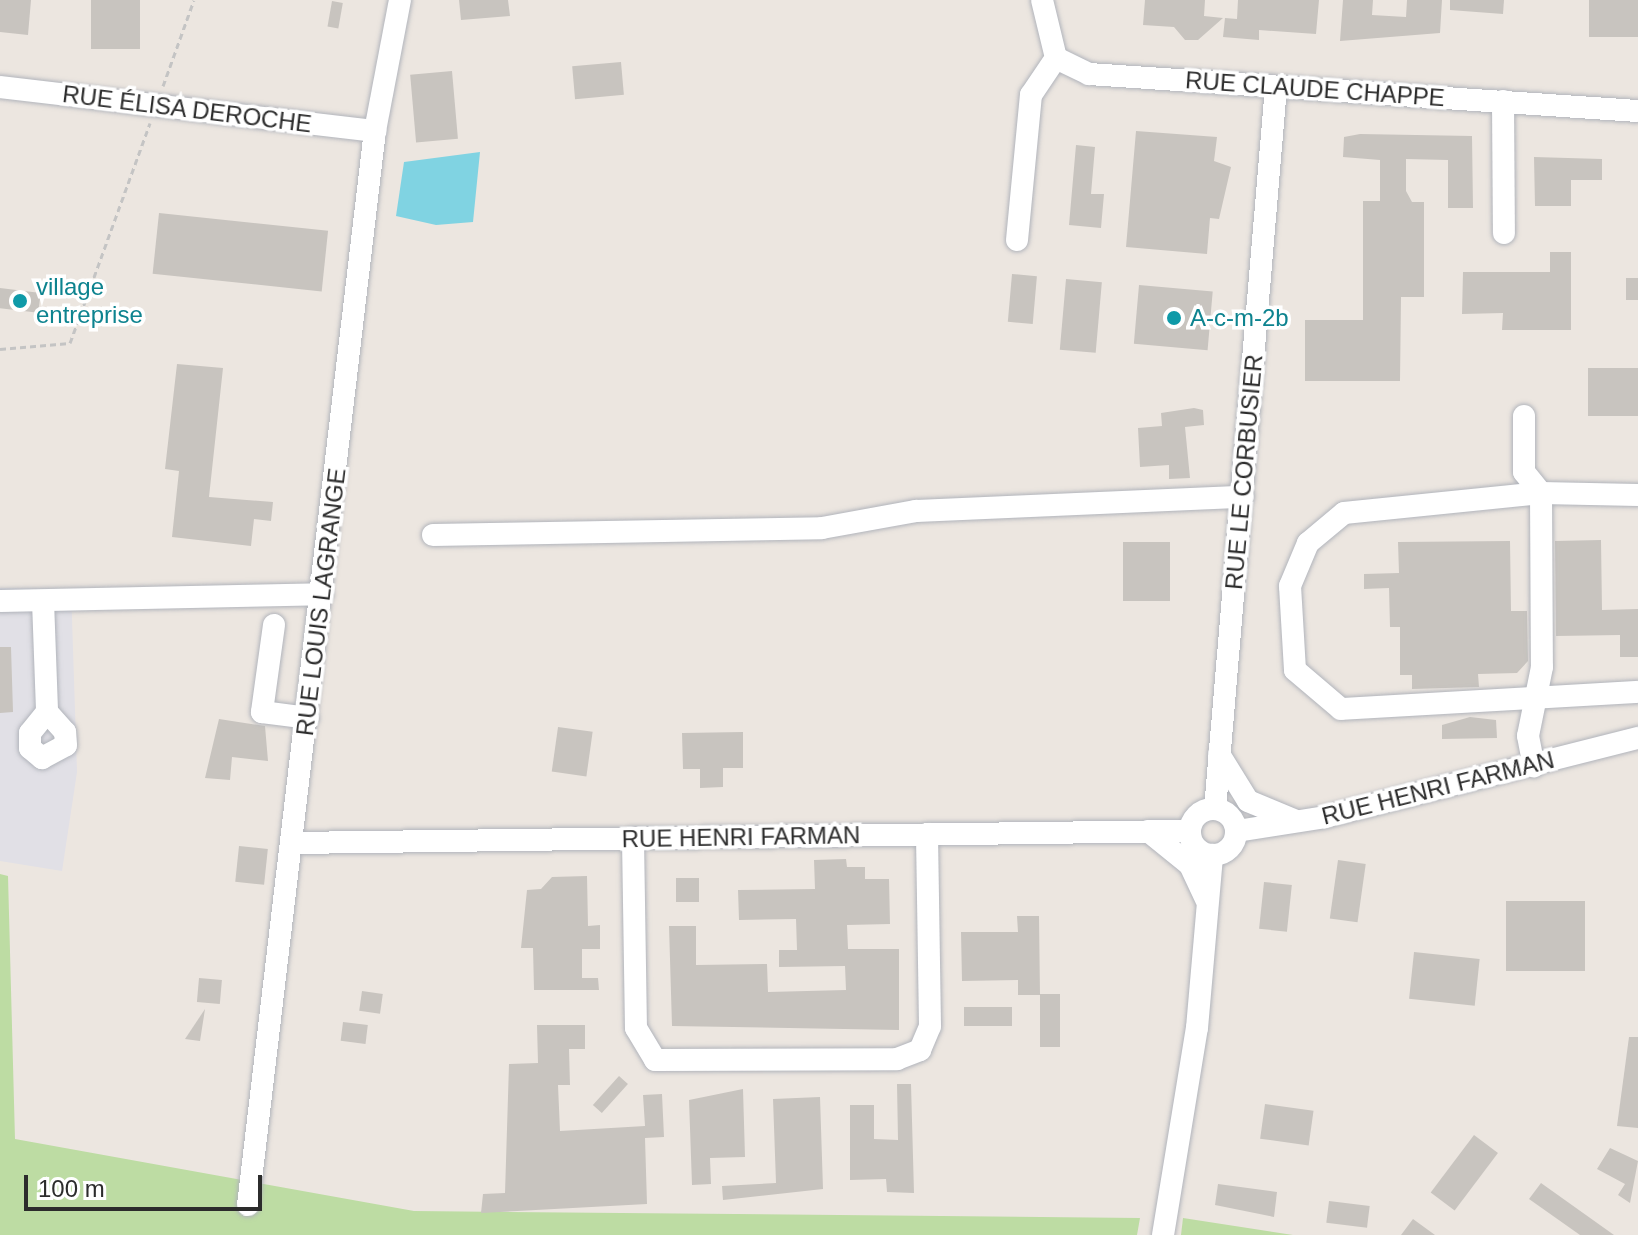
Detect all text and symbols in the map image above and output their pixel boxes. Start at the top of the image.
street label: RUE CLAUDE CHAPPE [1184,66,1446,112]
street label: RUE ÉLISA DEROCHE [60,79,314,139]
place label: village entreprise [36,273,143,329]
marker: village entreprise [11,292,29,310]
place label: A-c-m-2b [1190,304,1289,332]
marker: A-c-m-2b [1165,309,1183,327]
street label: RUE LE CORBUSIER [1219,353,1269,591]
street label: RUE LOUIS LAGRANGE [290,467,352,737]
street label: RUE HENRI FARMAN [1319,745,1557,831]
street label: RUE HENRI FARMAN [621,821,861,853]
scale bar [28,1159,266,1209]
text: 100 m [38,1175,105,1202]

